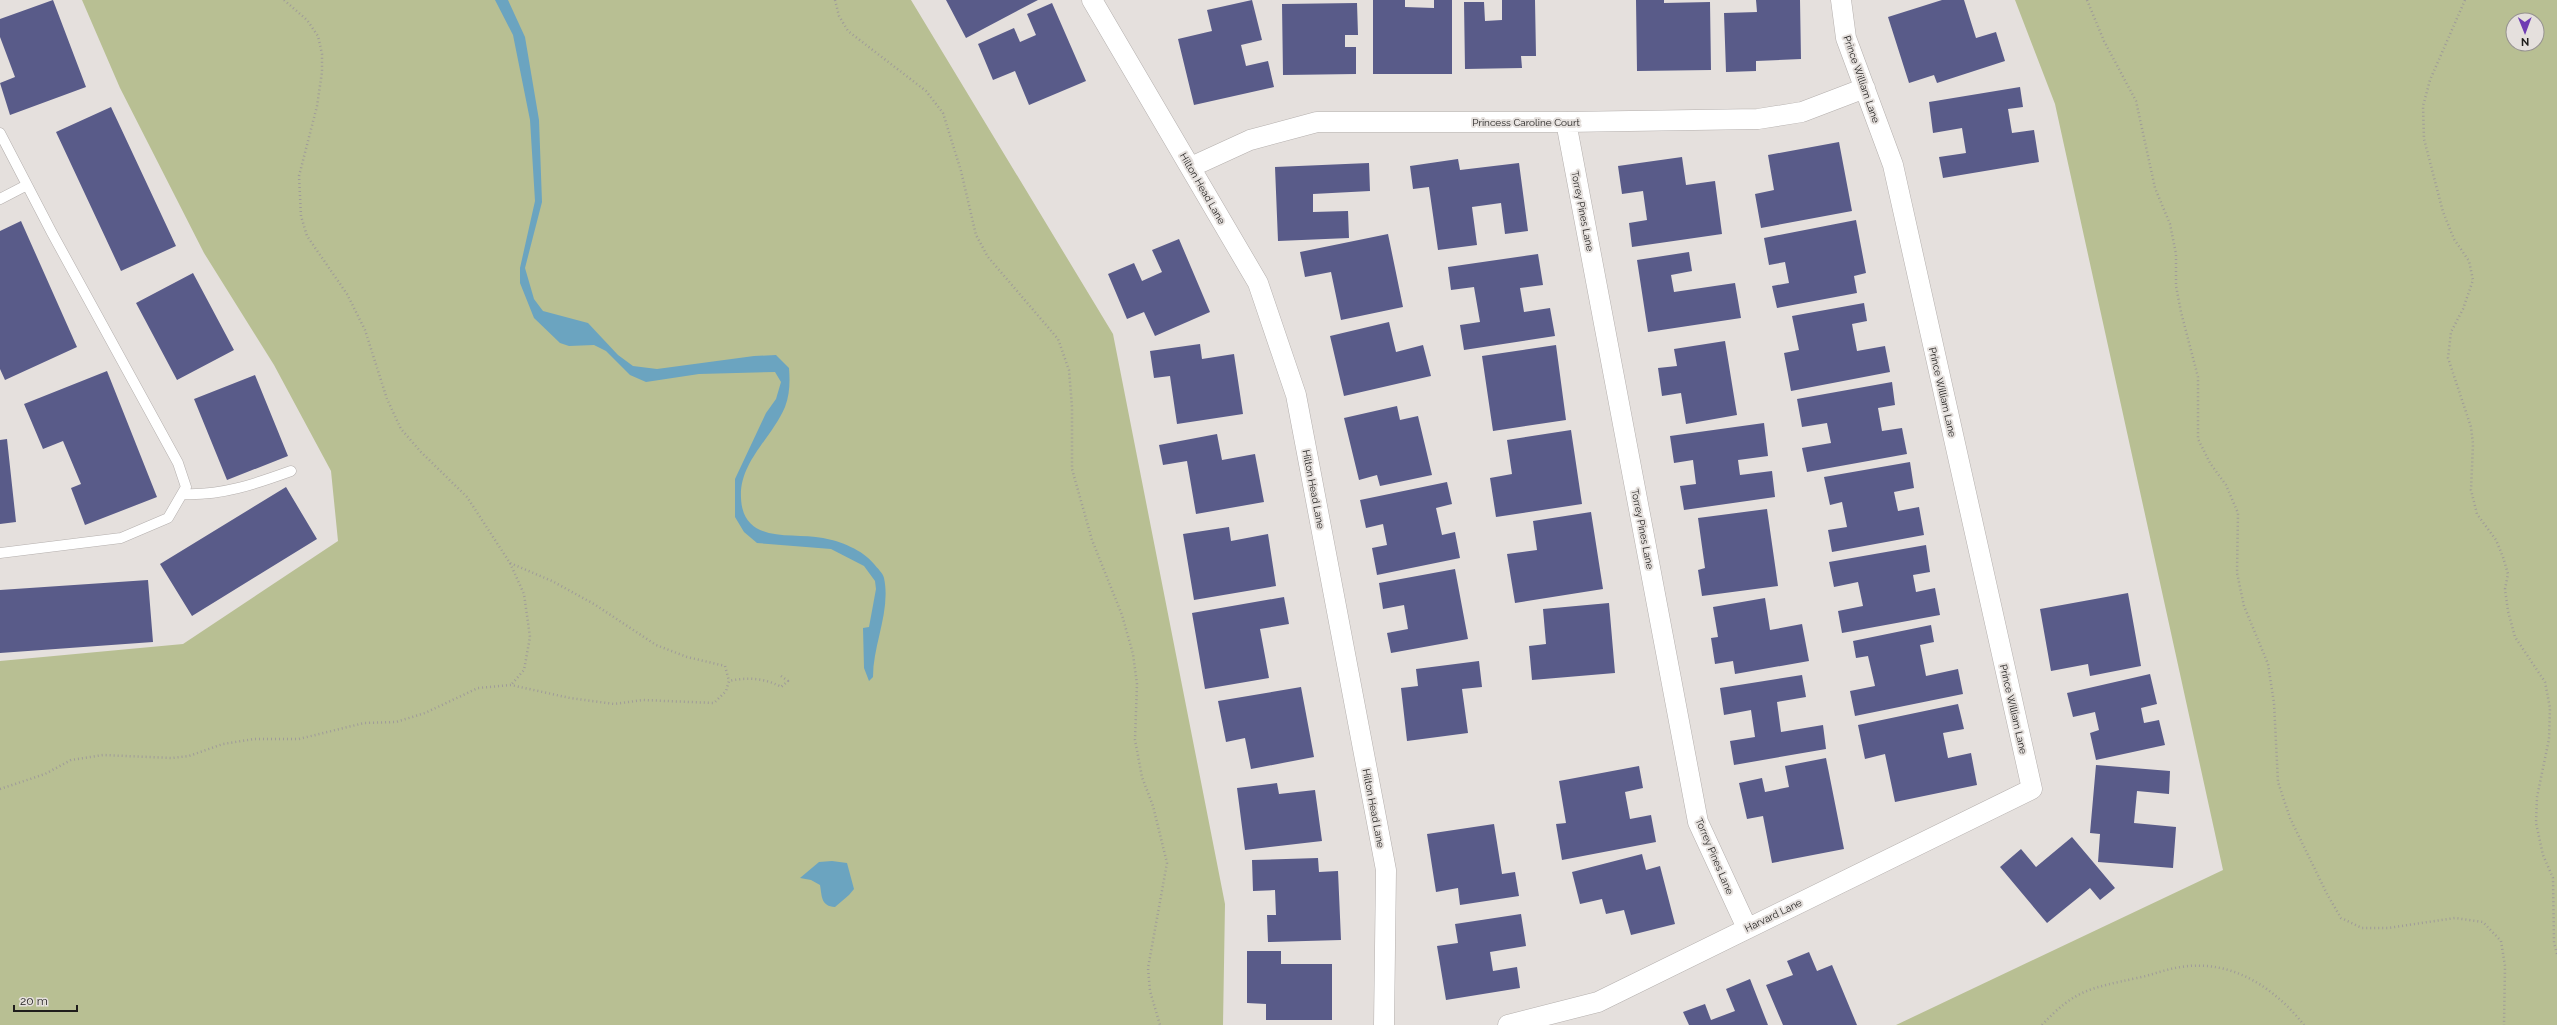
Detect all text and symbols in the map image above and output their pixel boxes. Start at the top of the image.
north arrow [2505,12,2545,52]
street label: Prince William Lane [1841,34,1882,124]
text: N [2521,35,2529,48]
street label: Princess Caroline Court [1472,117,1580,128]
street label: Hilton Head Lane [1178,151,1227,226]
street label: Torrey Pines Lane [1569,170,1596,252]
street label: Prince William Lane [1927,346,1958,438]
street label: Hilton Head Lane [1300,449,1327,530]
street label: Torrey Pines Lane [1629,488,1656,570]
street label: Prince William Lane [1998,663,2029,755]
street label: Hilton Head Lane [1360,768,1387,849]
street label: Torrey Pines Lane [1694,816,1736,896]
street label: Harvard Lane [1743,897,1804,934]
scale bar [14,987,77,1013]
text: 20 m [20,994,48,1008]

